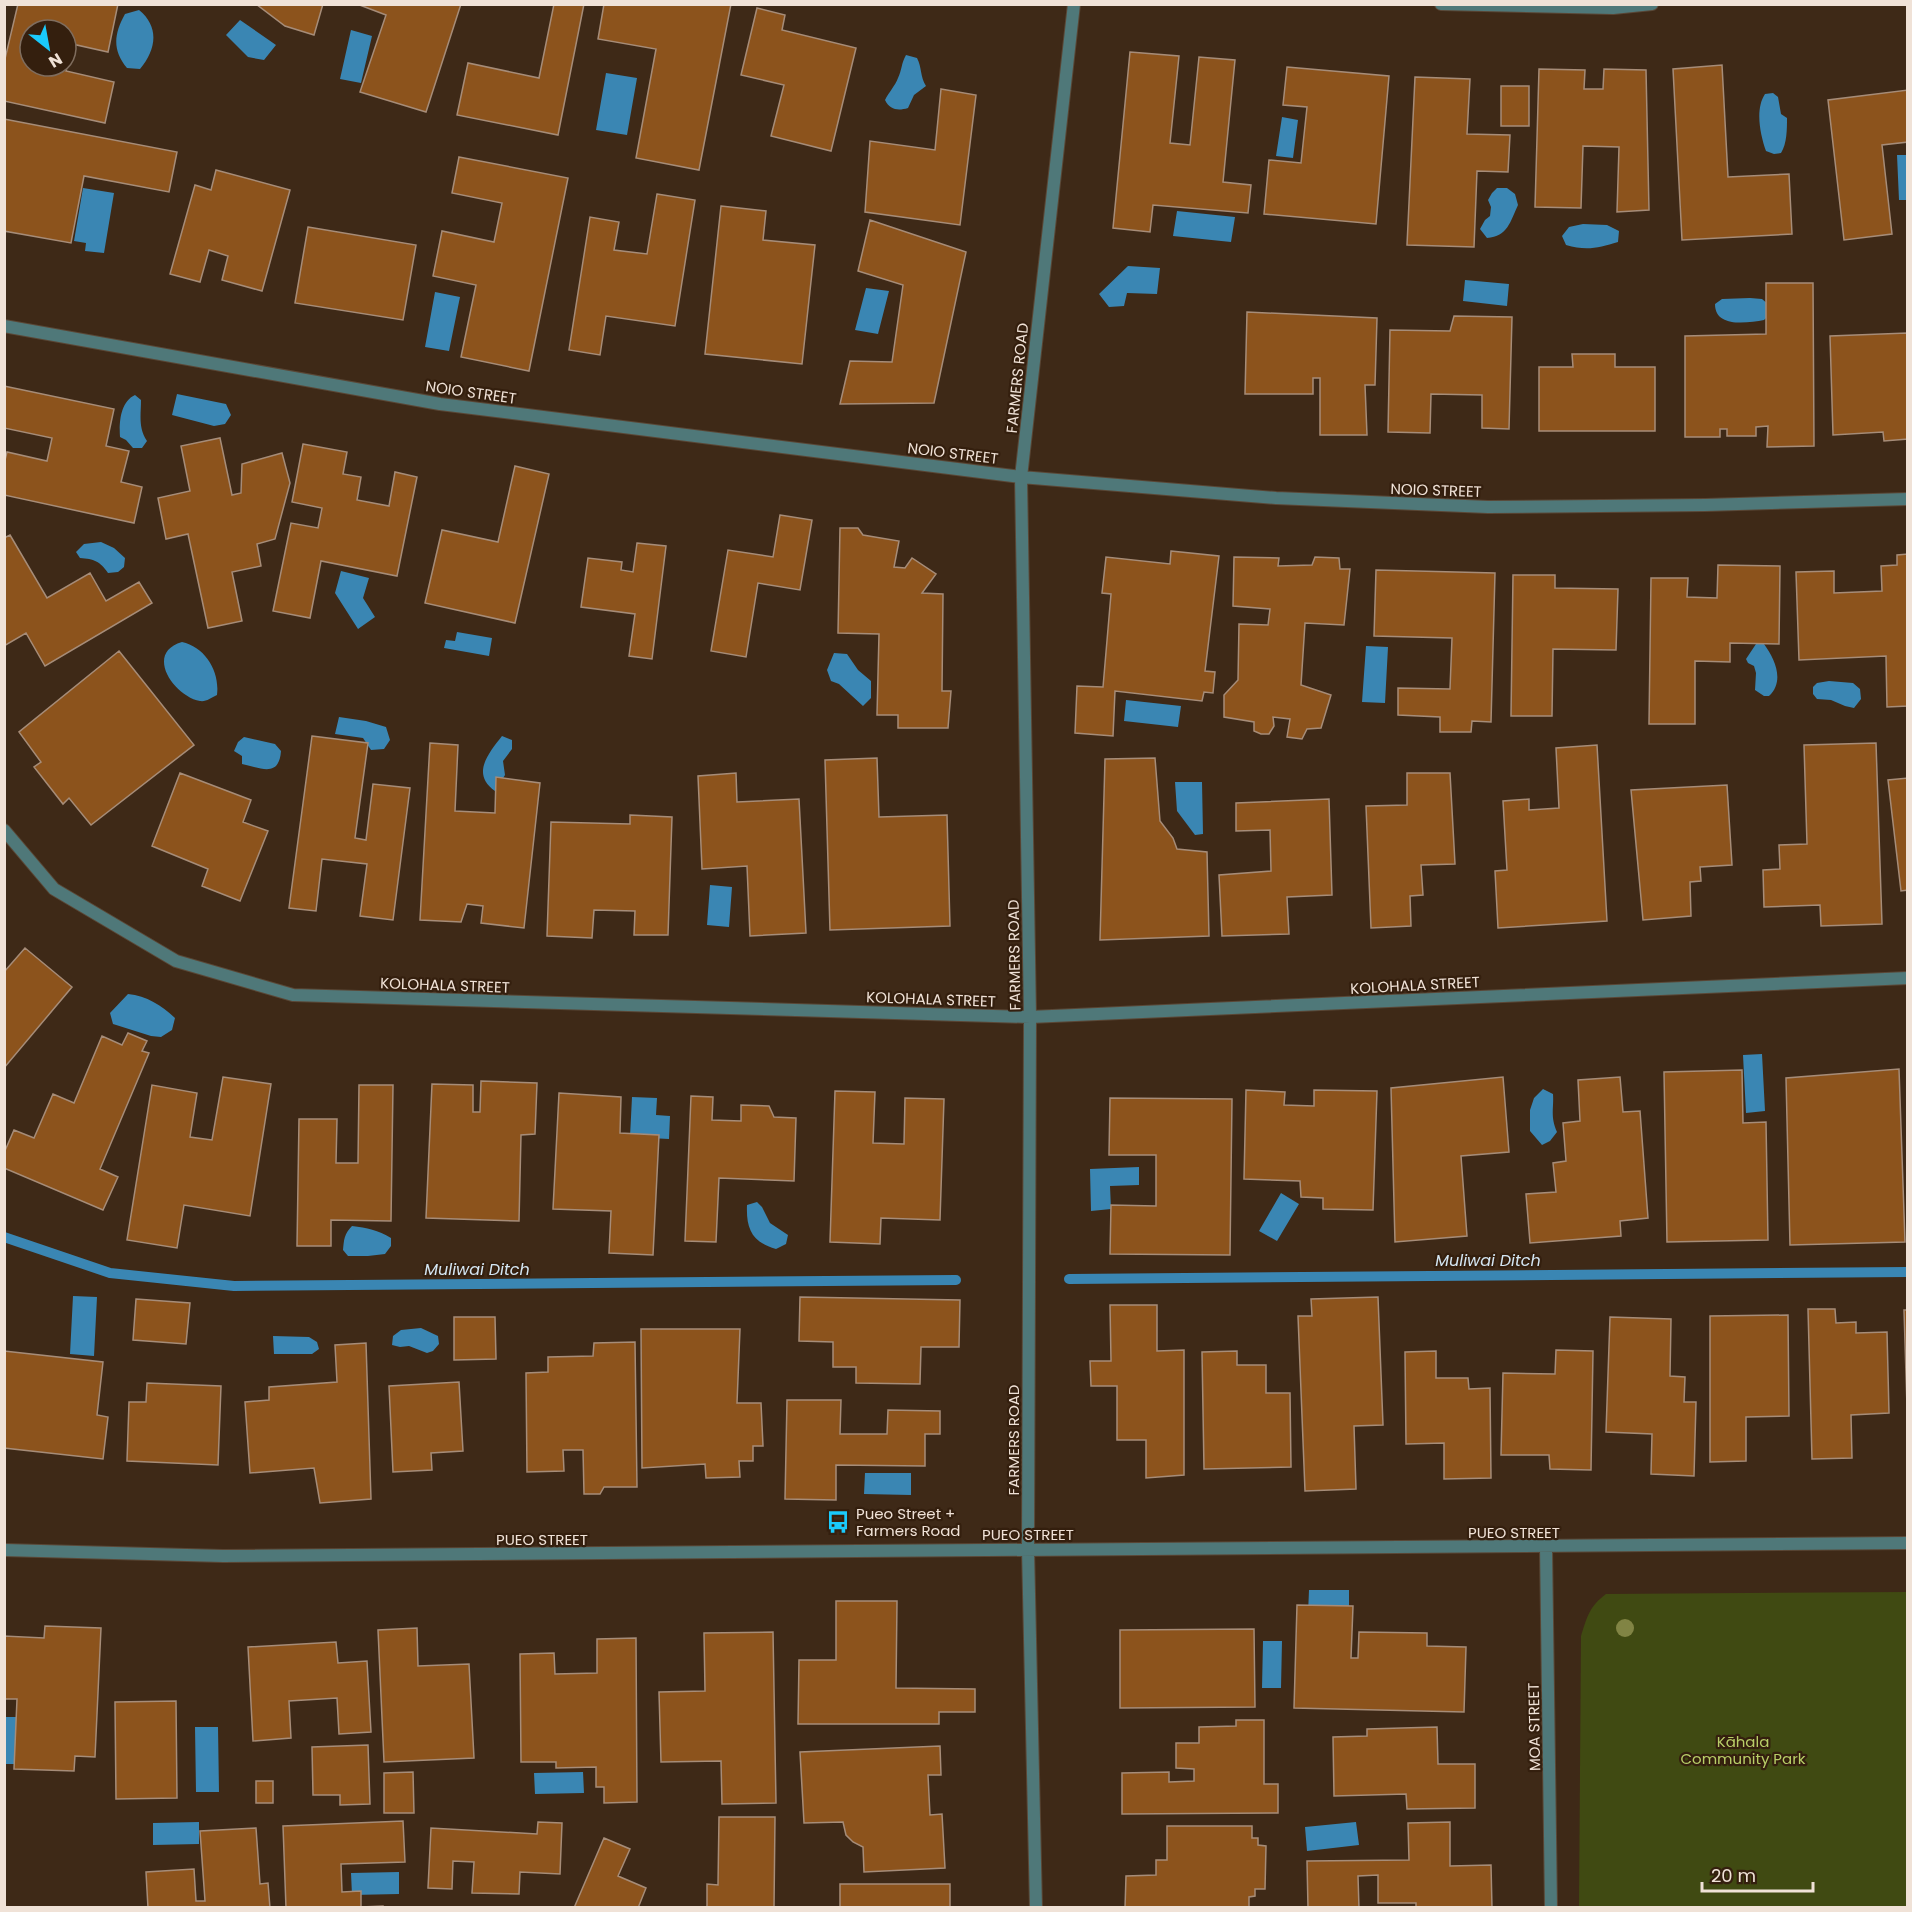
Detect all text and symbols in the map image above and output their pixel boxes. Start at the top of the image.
north arrow [18,18,78,78]
text: N [44,47,67,73]
street label: FARMERS ROAD [1001,322,1033,434]
street label: NOIO STREET [424,375,518,409]
street label: NOIO STREET [906,437,1000,469]
street label: NOIO STREET [1390,478,1482,502]
street label: FARMERS ROAD [1003,899,1025,1011]
street label: KOLOHALA STREET [1350,971,1480,999]
street label: KOLOHALA STREET [380,972,510,998]
street label: KOLOHALA STREET [866,986,996,1012]
water label: Muliwai Ditch [1435,1249,1541,1272]
water label: Muliwai Ditch [424,1258,530,1281]
street label: FARMERS ROAD [1003,1385,1024,1495]
place label: Pueo Street + Farmers Road [856,1503,960,1541]
bus stop icon: Pueo Street + Farmers Road [825,1509,851,1535]
street label: PUEO STREET [1468,1522,1560,1543]
street label: PUEO STREET [982,1524,1074,1545]
street label: PUEO STREET [496,1529,588,1550]
street label: MOA STREET [1523,1683,1545,1771]
park label: Kāhala Community Park [1680,1731,1806,1769]
scale bar [1702,1855,1813,1893]
text: 20 m [1711,1863,1756,1888]

